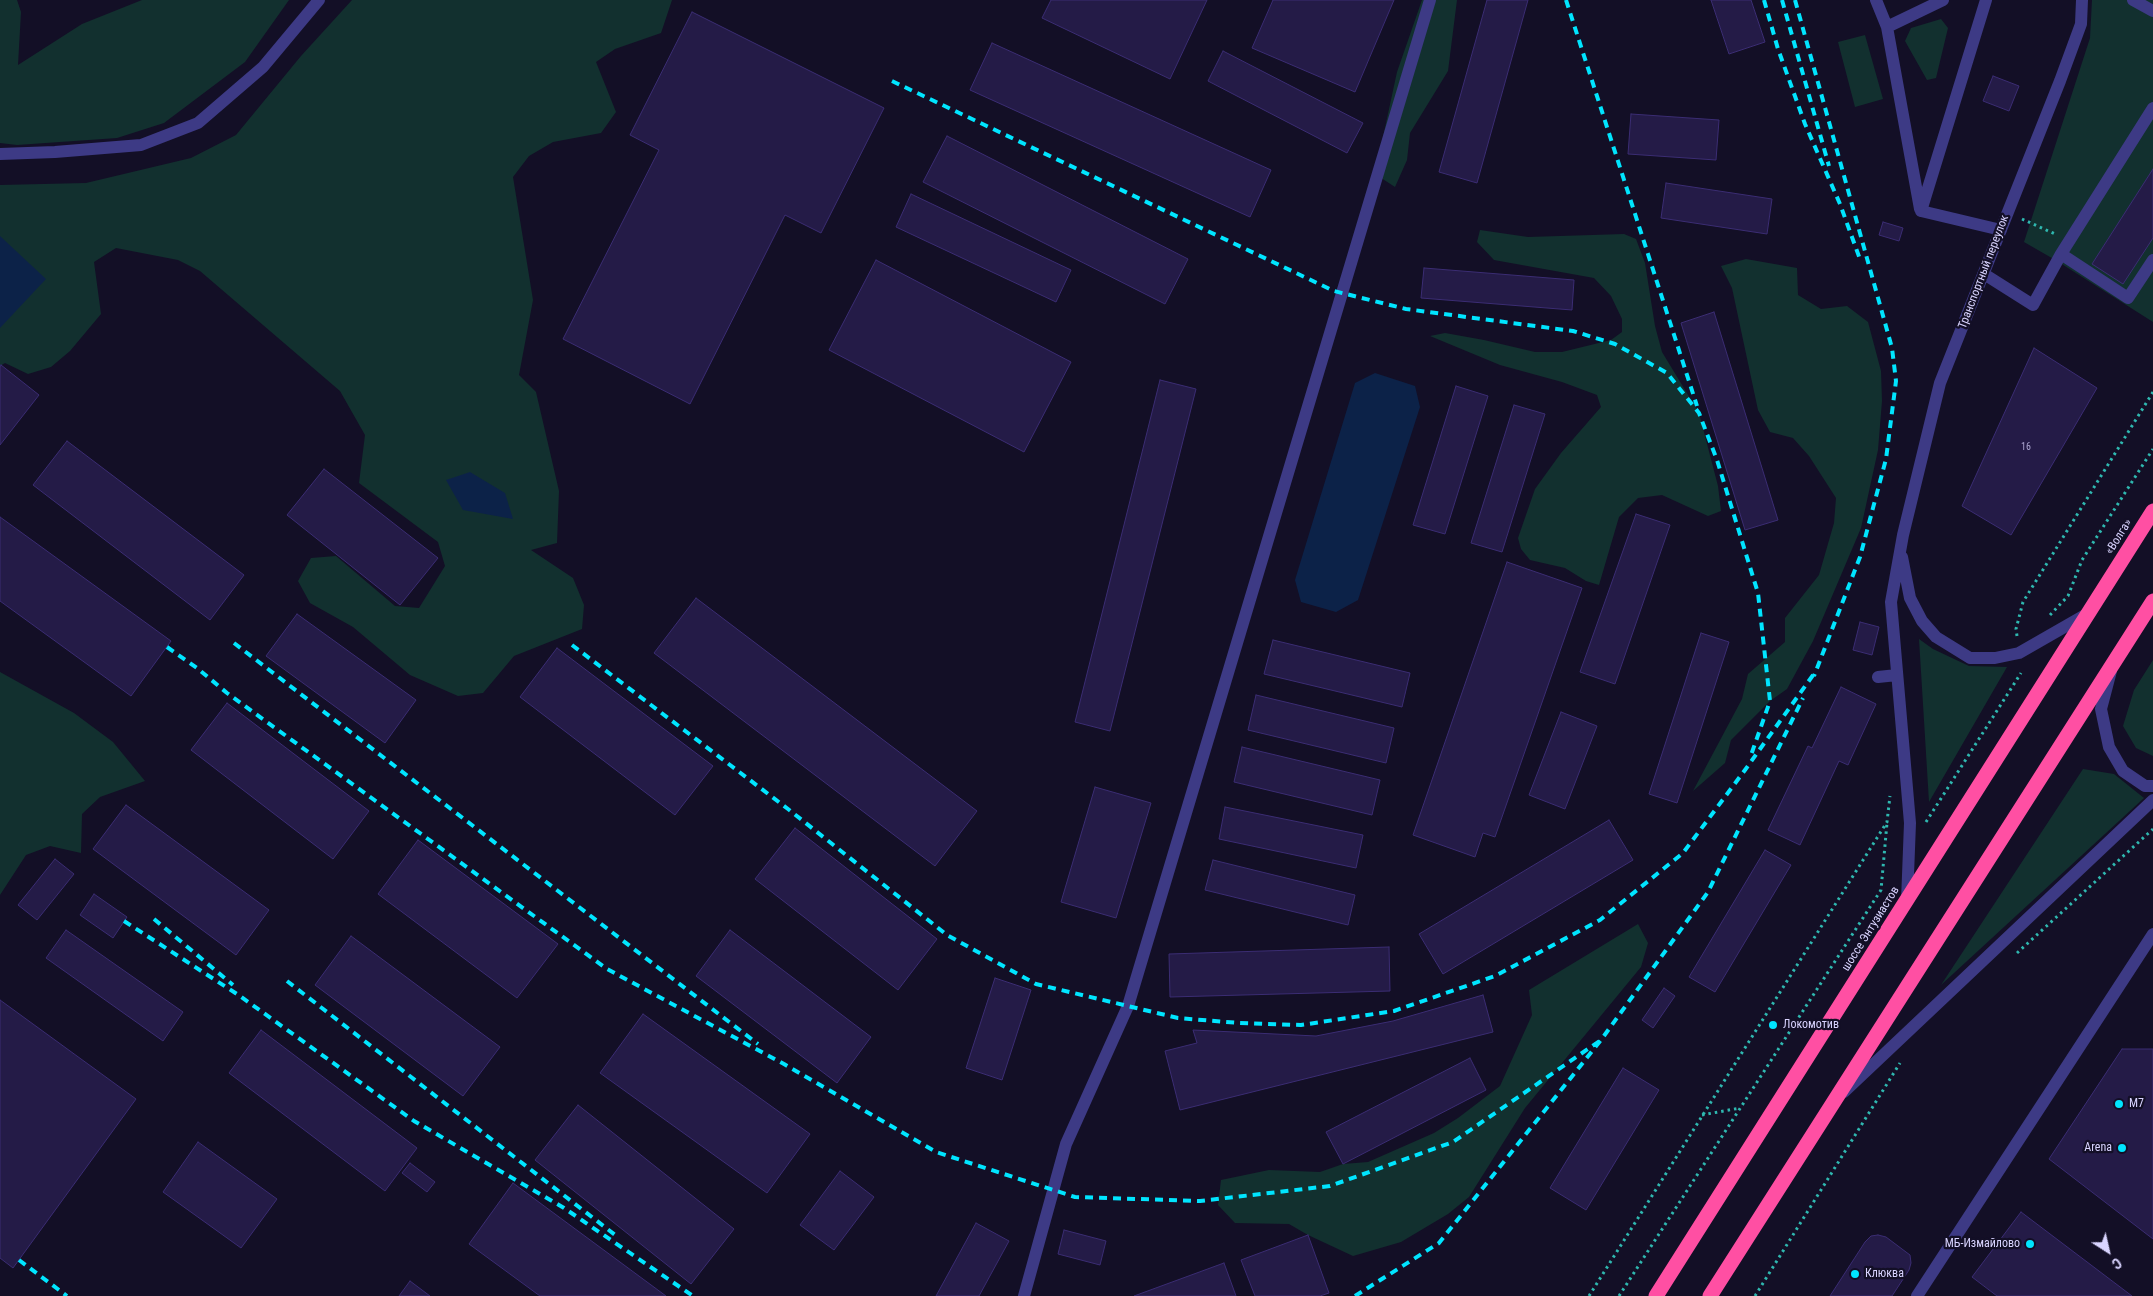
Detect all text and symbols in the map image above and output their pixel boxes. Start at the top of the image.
street label: Транспортный переулок [1956,213,2012,331]
house number: 16 [2021,441,2031,453]
street label: «Волга» [2103,517,2135,557]
street label: шоссе Энтузиастов [1839,884,1903,974]
place label: Локомотив [1783,1018,1839,1032]
marker: Локомотив [1767,1019,1779,1031]
place label: М7 [2129,1097,2144,1111]
marker: М7 [2113,1098,2125,1110]
place label: Arena [2084,1141,2112,1155]
marker: Arena [2116,1142,2128,1154]
north arrow [2083,1226,2133,1276]
place label: МБ-Измайлово [1945,1237,2020,1251]
marker: МБ-Измайлово [2024,1238,2036,1250]
text: С [2109,1254,2124,1272]
place label: Клюква [1865,1267,1904,1281]
marker: Клюква [1849,1268,1861,1280]

